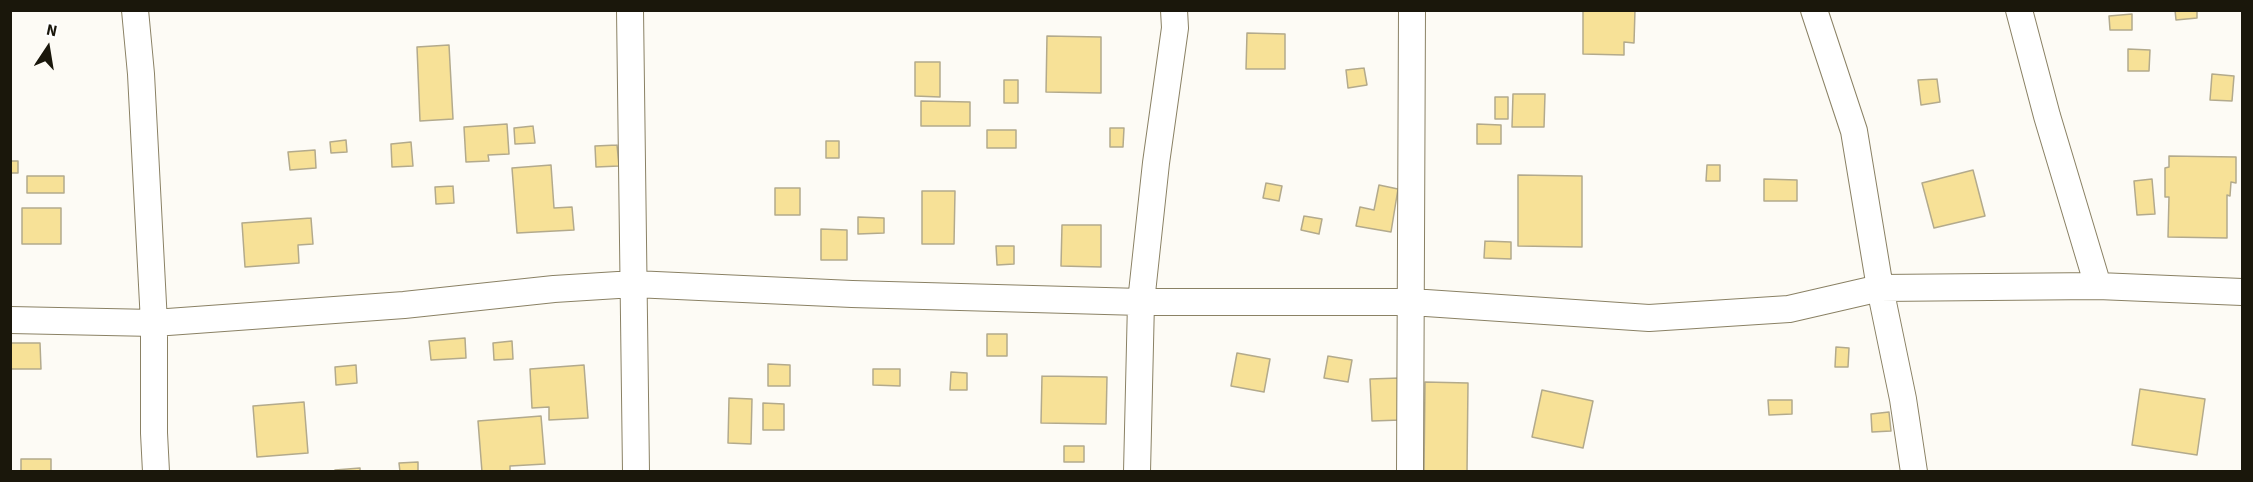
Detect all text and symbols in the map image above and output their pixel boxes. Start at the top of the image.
north arrow [18,18,78,78]
text: N [44,19,59,42]

